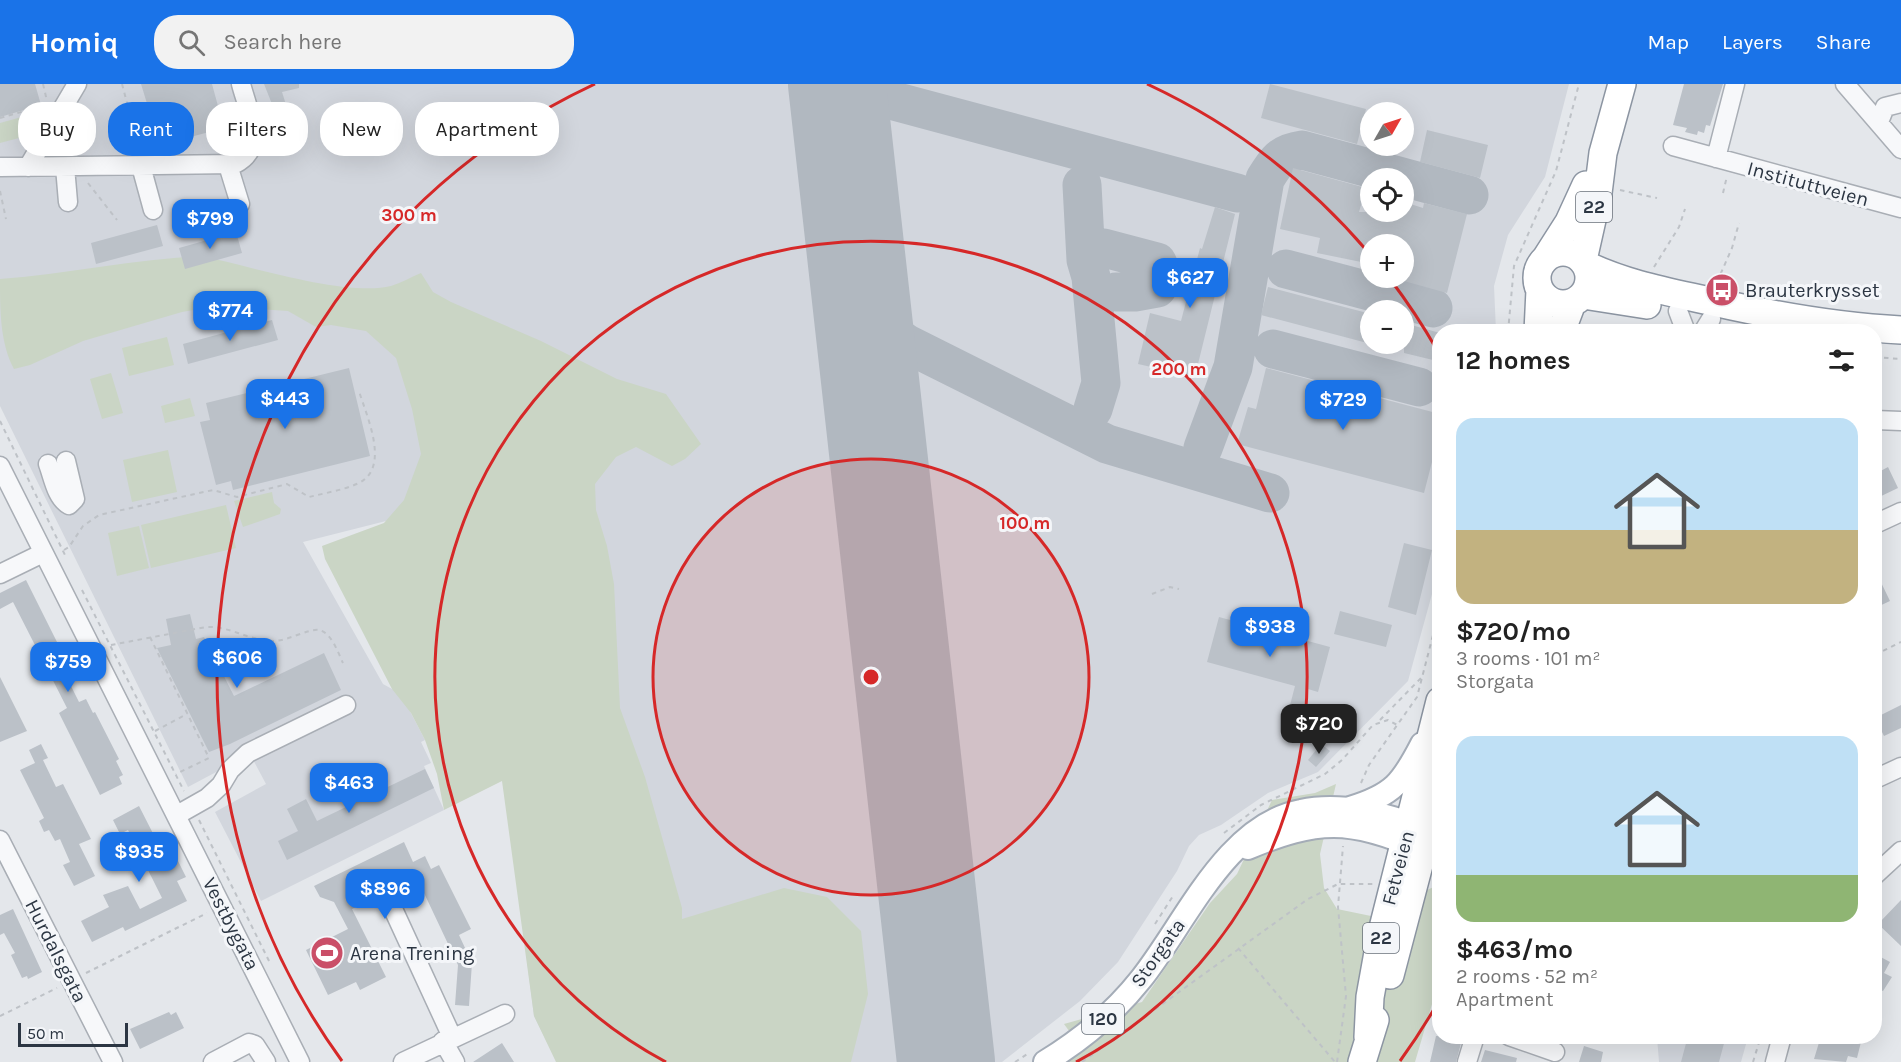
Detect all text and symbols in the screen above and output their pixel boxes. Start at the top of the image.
search box [154,15,574,69]
text: Homiq [30,26,118,59]
icon: search [175,26,208,59]
text: Search here [223,29,342,55]
text: Map [1647,30,1689,54]
text: Layers [1722,30,1783,54]
text: Share [1816,30,1871,54]
chip: Buy [18,102,96,156]
chip: Rent [108,102,194,156]
chip: Filters [206,102,308,156]
chip: New [320,102,403,156]
chip: Apartment [415,102,559,156]
north arrow [1360,102,1414,156]
map controls [1360,102,1414,354]
street label: Instituttveien [1745,157,1871,211]
button: locate [1360,168,1414,222]
road number: 22 [1576,192,1612,222]
pin: $799 [174,199,246,250]
text: 300 m [381,204,437,226]
text: $799 [186,207,234,230]
button: + [1360,234,1414,288]
pin: $627 [1154,258,1226,309]
text: $627 [1166,266,1214,289]
bus stop icon: Brauterkrysset [1704,272,1740,308]
place label: Brauterkrysset [1745,279,1880,302]
pin: $774 [194,291,266,342]
text: $774 [207,299,253,322]
button: − [1360,300,1414,354]
icon: filters [1825,344,1858,377]
text: 12 homes [1456,345,1571,376]
text: 200 m [1151,358,1207,380]
pin: $443 [249,379,321,430]
pin: $729 [1307,380,1379,431]
text: $443 [260,387,310,410]
text: $729 [1319,388,1367,411]
icon: home [1603,457,1711,565]
text: 100 m [1000,512,1050,534]
pin: $938 [1234,607,1306,658]
text: $938 [1244,615,1296,638]
text: $720/mo [1456,616,1571,647]
pin: $606 [201,638,273,689]
pin: $759 [32,642,104,693]
text: $606 [212,646,262,669]
text: 3 rooms · 101 m² [1456,647,1601,670]
text: $759 [44,650,92,673]
centre of rings [861,667,881,687]
text: Storgata [1456,670,1534,693]
pin: $720 [1283,704,1355,755]
text: $720 [1295,712,1343,735]
pin: $463 [313,763,385,814]
text: $463 [324,771,374,794]
icon: home [1603,775,1711,883]
street label: Fetveien [1377,828,1419,908]
pin: $935 [103,832,175,883]
text: $935 [114,840,164,863]
pin: $896 [349,869,421,920]
street label: Vestbygata [198,874,264,974]
text: $896 [359,877,411,900]
street label: Hurdalsgata [20,896,92,1006]
street label: Storgata [1126,914,1190,992]
road number: 22 [1363,923,1399,953]
text: $463/mo [1456,934,1573,965]
sports icon: Arena Trening [309,935,345,971]
place label: Arena Trening [350,942,474,965]
text: 2 rooms · 52 m² [1456,965,1598,988]
text: Apartment [1456,988,1554,1011]
road number: 120 [1082,1004,1124,1034]
scale bar [18,1020,128,1048]
text: 50 m [27,1024,64,1043]

